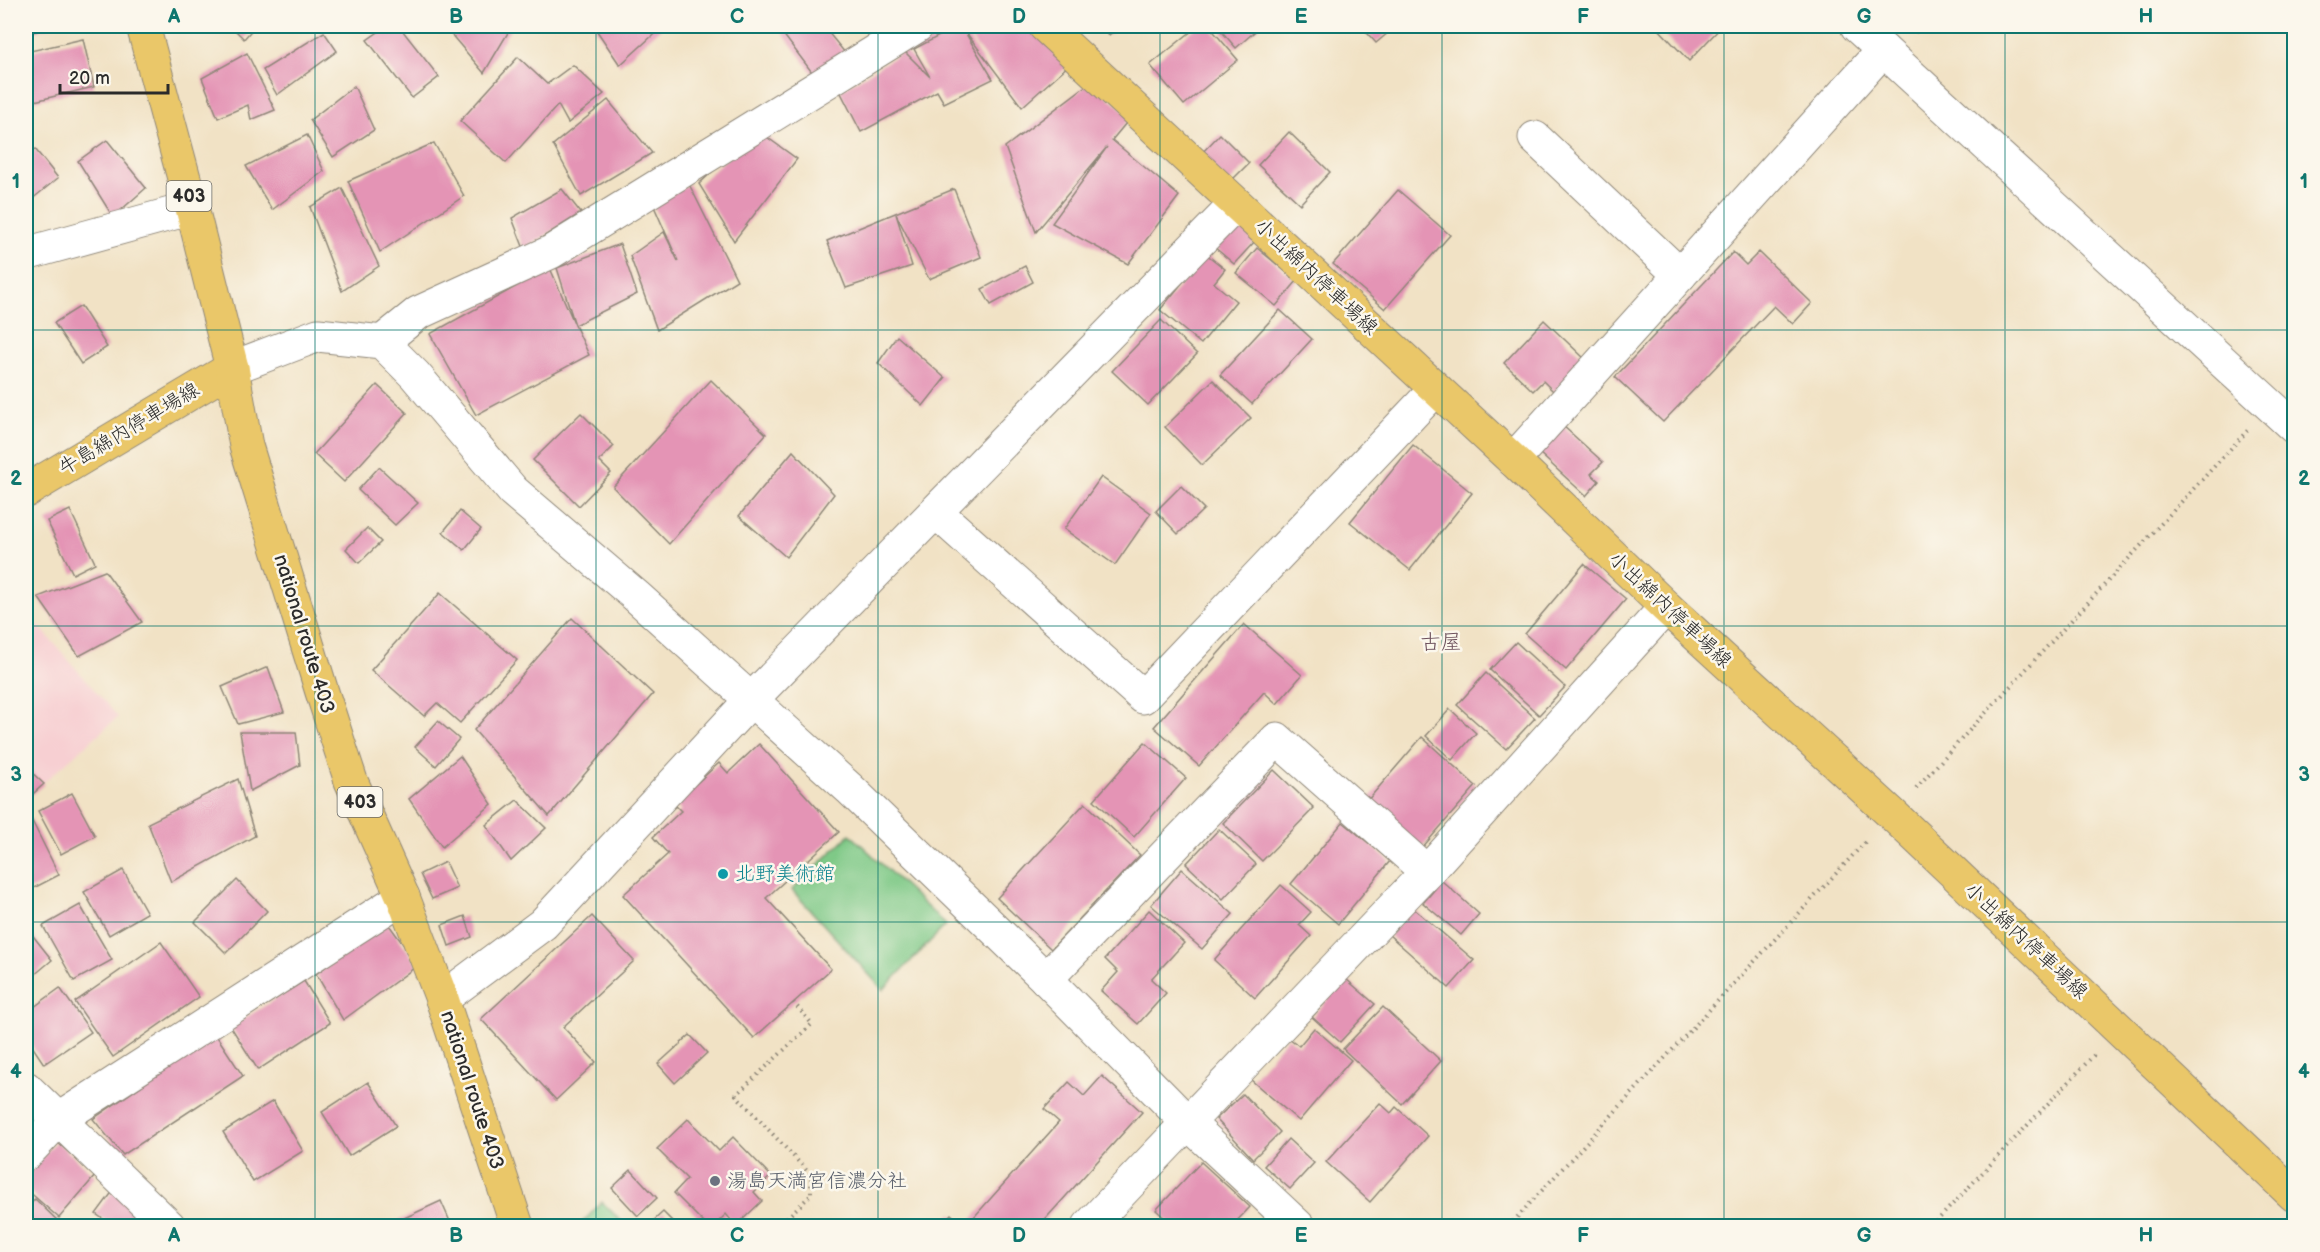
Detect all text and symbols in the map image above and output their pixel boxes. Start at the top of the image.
text: A [167,5,181,29]
text: B [449,5,463,29]
text: C [730,5,744,29]
text: D [1012,5,1026,29]
text: E [1295,5,1308,29]
text: F [1577,5,1589,29]
text: G [1857,5,1872,29]
text: H [2139,5,2153,29]
scale bar [60,57,168,95]
text: 20 m [69,68,110,89]
text: 1 [12,170,20,194]
text: 1 [2300,170,2308,194]
road number: 403 [166,181,212,211]
street label: 小出綿内停車場線 [1249,214,1383,340]
street label: 牛島綿内停車場線 [54,378,204,480]
text: 2 [10,467,22,491]
text: 2 [2298,467,2310,491]
street label: 小出綿内停車場線 [1603,547,1737,673]
street label: national route 403 [268,551,340,717]
district label: 古屋 [1420,630,1462,655]
text: 3 [10,763,22,787]
text: 3 [2298,763,2310,787]
road number: 403 [338,787,382,817]
place label: 北野美術館 [735,862,835,886]
marker: 北野美術館 [716,867,730,881]
street label: 小出綿内停車場線 [1959,878,2093,1004]
street label: national route 403 [435,1008,509,1172]
text: 4 [10,1060,22,1084]
text: 4 [2298,1060,2310,1084]
place label: 湯島天満宮信濃分社 [727,1169,907,1193]
marker: 湯島天満宮信濃分社 [708,1174,722,1188]
text: A [167,1224,181,1248]
text: B [449,1224,463,1248]
text: C [730,1224,744,1248]
text: D [1012,1224,1026,1248]
text: E [1295,1224,1308,1248]
text: F [1577,1224,1589,1248]
text: G [1857,1224,1872,1248]
text: H [2139,1224,2153,1248]

